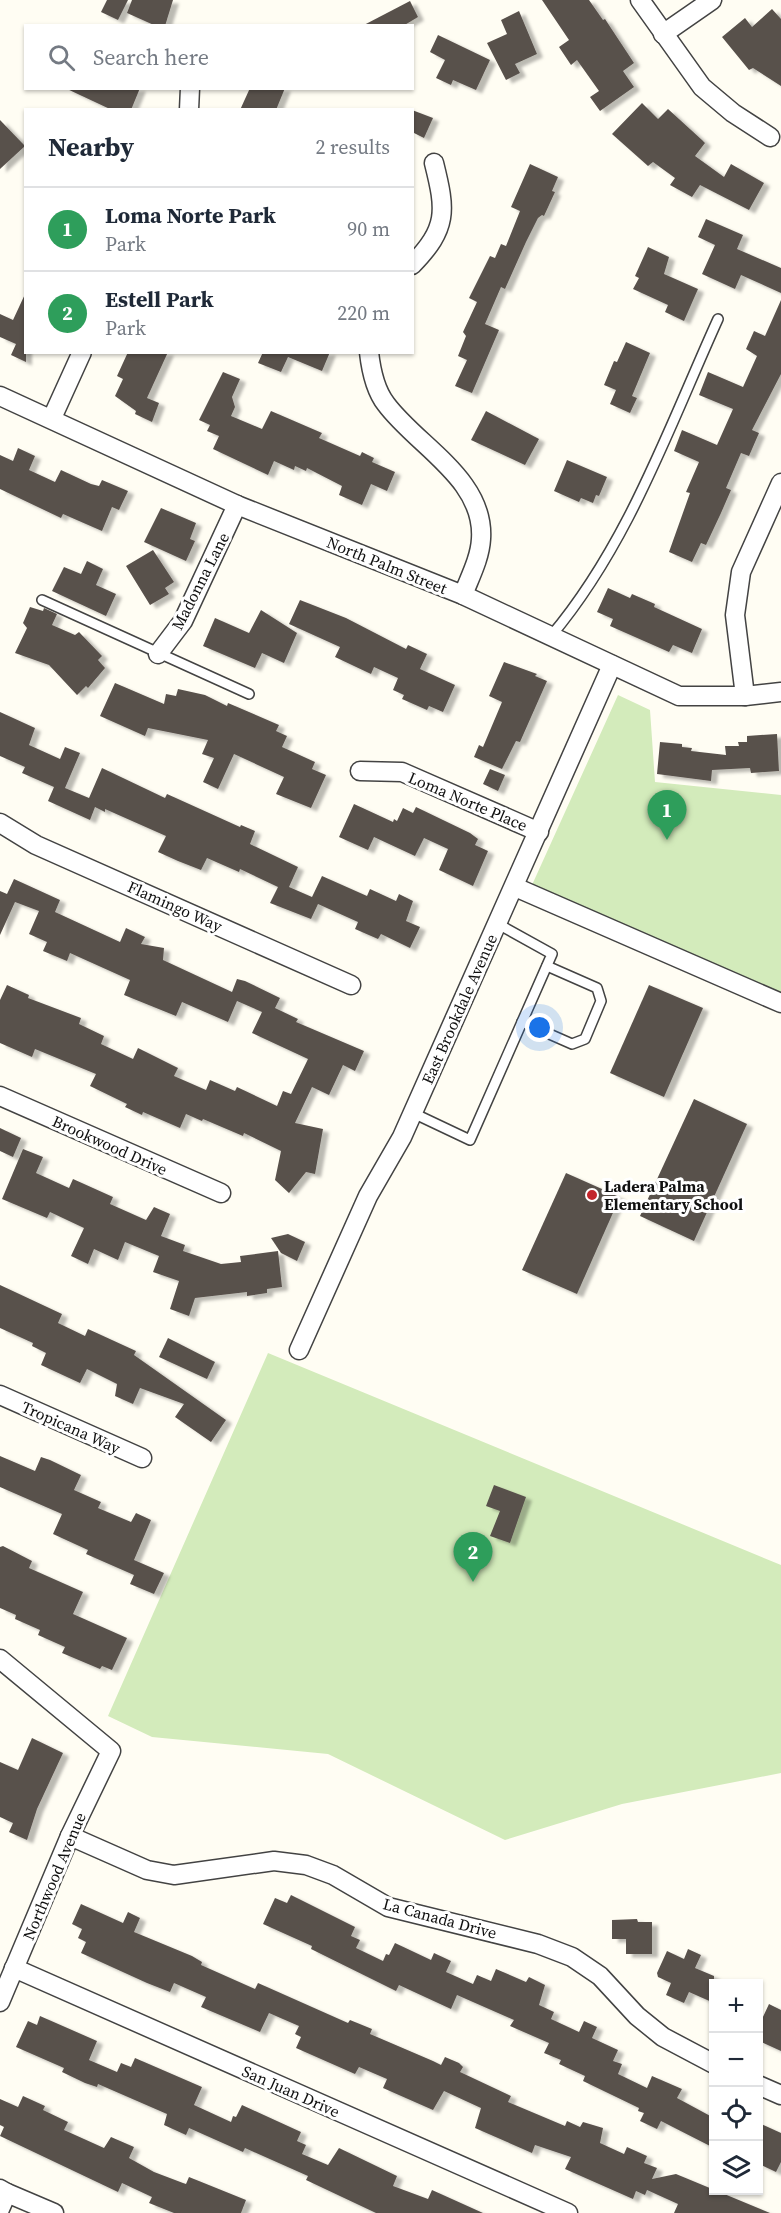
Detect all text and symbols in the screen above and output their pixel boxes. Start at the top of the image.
search box [24,24,414,90]
icon: search [45,41,78,74]
text: Search here [93,42,209,72]
text: Nearby [48,129,134,165]
text: 2 results [315,133,390,161]
text: Loma Norte Park [105,200,276,230]
text: 1 [62,215,73,243]
text: 90 m [347,215,390,243]
text: Park [105,230,146,258]
text: Estell Park [105,284,214,314]
text: 2 [62,299,73,327]
text: 220 m [337,299,390,327]
text: Park [105,314,146,342]
street label: Madonna Lane [166,528,234,634]
street label: North Palm Street [324,531,451,599]
street label: Loma Norte Place [405,766,531,836]
pin: 1 [648,790,686,840]
street label: Flamingo Way [124,875,227,937]
street label: East Brookdale Avenue [416,930,502,1088]
your location [525,1013,554,1042]
street label: Brookwood Drive [49,1110,171,1180]
place label: Ladera Palma Elementary School [604,1175,743,1215]
marker: Ladera Palma Elementary School [585,1188,599,1202]
street label: Tropicana Way [18,1395,125,1459]
pin: 2 [454,1532,492,1582]
street label: Northwood Avenue [17,1809,91,1943]
street label: La Canada Drive [381,1892,499,1944]
map controls [709,1979,763,2195]
button: + [709,1979,763,2033]
button: − [709,2033,763,2087]
street label: San Juan Drive [239,2060,343,2122]
button: locate [709,2087,763,2141]
button: layers [709,2141,763,2195]

